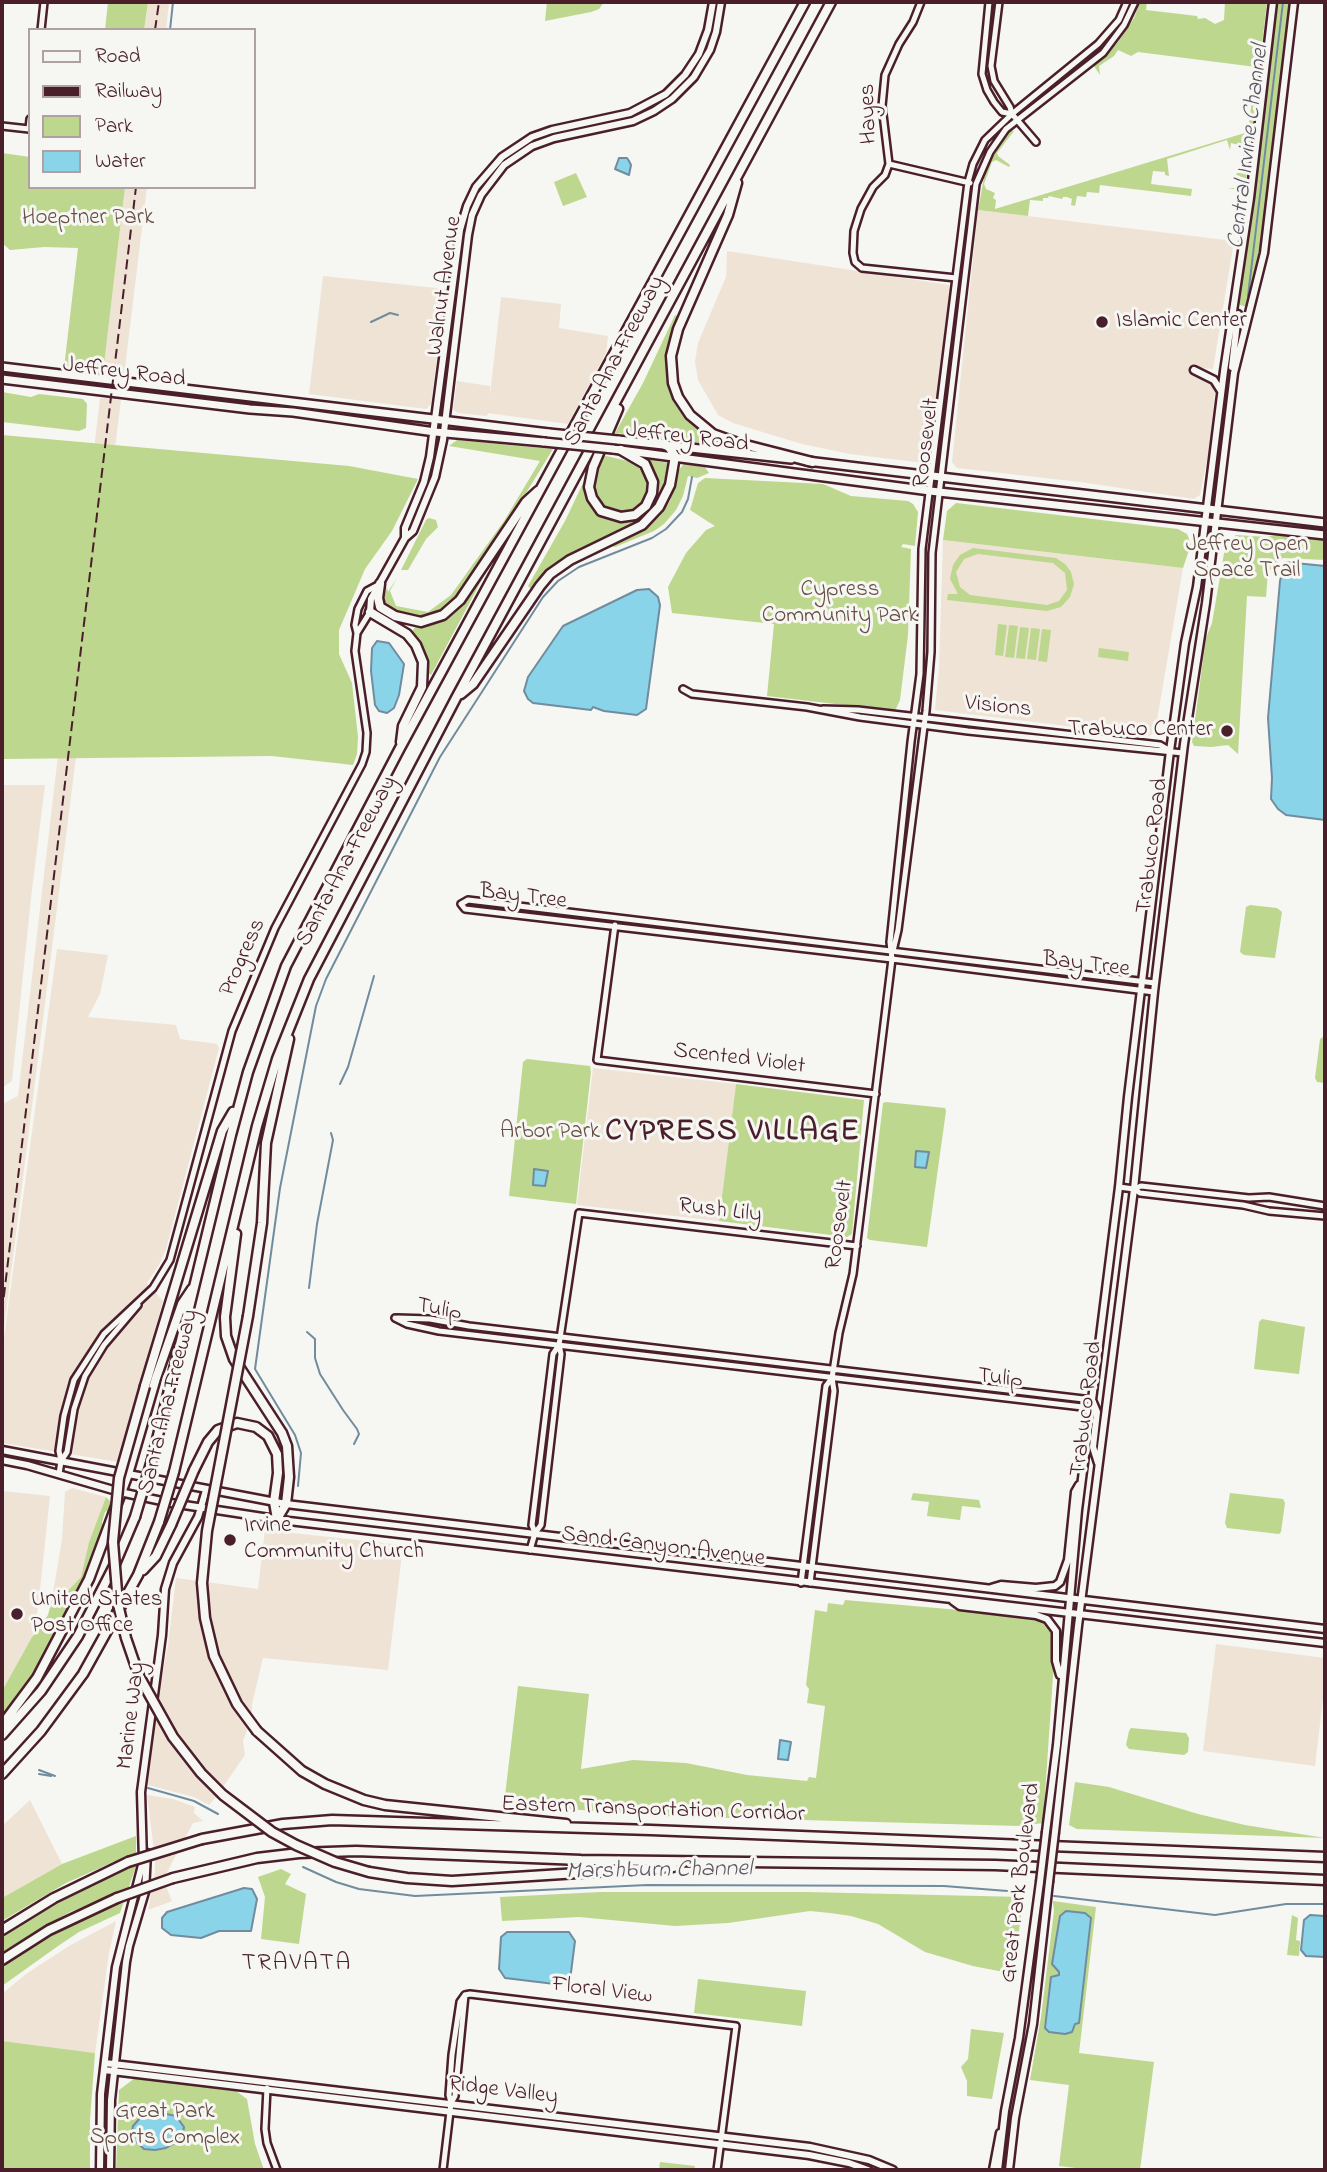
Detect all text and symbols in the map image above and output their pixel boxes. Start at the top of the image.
legend [28,28,256,189]
text: Road [95,42,141,72]
water label: Central Irvine Channel [1223,43,1277,251]
text: Railway [95,77,162,107]
street label: Hayes [855,83,885,145]
text: Park [95,112,133,142]
text: Water [95,147,146,177]
park label: Hoeptner Park [22,205,154,233]
street label: Walnut Avenue [423,214,469,358]
street label: Santa Ana Freeway [559,272,673,452]
place label: Islamic Center [1116,308,1247,336]
marker: Islamic Center [1094,314,1110,330]
street label: Jeffrey Road [61,353,187,395]
street label: Roosevelt [909,397,947,489]
street label: Jeffrey Road [624,418,750,460]
park label: Jeffrey Open Space Trail [1186,532,1308,586]
park label: Cypress Community Park [762,577,918,631]
street label: Visions [963,691,1033,725]
place label: Trabuco Center [1068,717,1213,745]
marker: Trabuco Center [1219,723,1235,739]
street label: Santa Ana Freeway [291,772,405,952]
street label: Trabuco Road [1132,777,1176,915]
street label: Bay Tree [478,879,568,917]
street label: Progress [215,915,273,1001]
street label: Bay Tree [1041,947,1131,985]
street label: Scented Violet [672,1038,806,1082]
district label: CYPRESS VILLAGE [607,1116,859,1152]
park label: Arbor Park [500,1119,600,1147]
street label: Roosevelt [821,1178,861,1272]
street label: Rush Lily [677,1193,763,1231]
street label: Tulip [414,1293,464,1329]
street label: Santa Ana Freeway [134,1307,206,1497]
street label: Trabuco Road [1066,1340,1110,1478]
street label: Tulip [976,1364,1024,1396]
place label: Irvine Community Church [244,1513,424,1567]
street label: Sand Canyon Avenue [560,1522,766,1574]
marker: Irvine Community Church [222,1532,238,1548]
place label: United States Post Office [31,1587,162,1641]
marker: United States Post Office [9,1606,25,1622]
street label: Marine Way [113,1661,153,1771]
street label: Great Park Boulevard [996,1782,1048,1984]
street label: Eastern Transportation Corridor [501,1792,805,1830]
water label: Marshburn Channel [566,1856,752,1888]
district label: TRAVATA [243,1951,351,1979]
street label: Floral View [550,1972,654,2012]
street label: Ridge Valley [447,2072,559,2112]
park label: Great Park Sports Complex [90,2099,240,2153]

